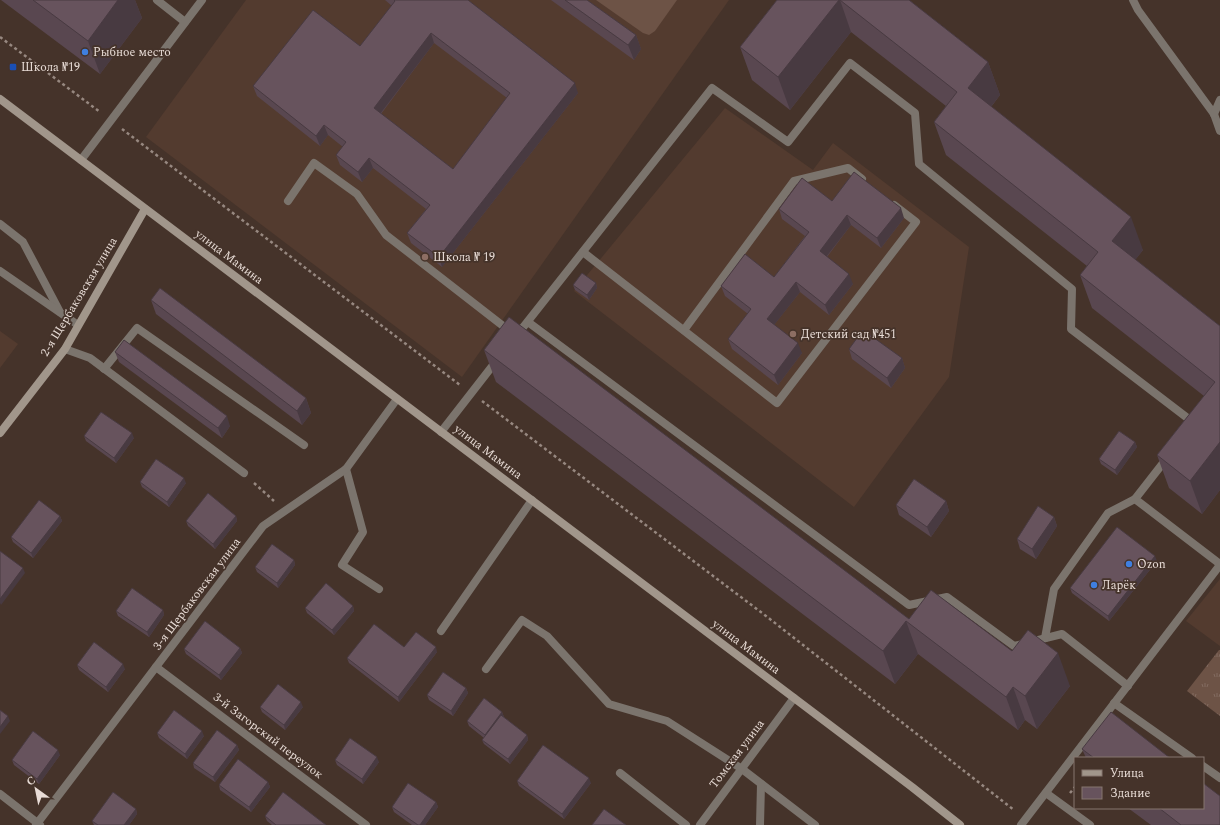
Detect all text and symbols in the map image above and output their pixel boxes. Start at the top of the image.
place label: Рыбное место [93,43,171,62]
marker: Рыбное место [80,47,90,57]
place label: Школа №19 [21,58,80,77]
marker: Школа №19 [8,62,18,72]
street label: улица Мамина [190,224,267,289]
street label: 2-я Щербаковская улица [36,233,122,360]
place label: Школа № 19 [433,248,495,267]
marker: Школа № 19 [420,252,430,262]
place label: Детский сад №451 [801,325,896,344]
marker: Детский сад №451 [788,329,798,339]
street label: улица Мамина [449,419,526,484]
street label: 3-я Щербаковская улица [148,534,246,654]
place label: Ozon [1137,555,1166,574]
marker: Ozon [1124,559,1134,569]
place label: Ларёк [1102,576,1136,595]
marker: Ларёк [1089,580,1099,590]
street label: улица Мамина [707,614,784,679]
street label: 3-й Загорский переулок [209,688,327,784]
street label: Томская улица [705,715,769,793]
legend [1074,757,1204,809]
text: Улица [1110,764,1144,783]
north arrow [16,769,56,809]
text: С [23,772,39,790]
text: Здание [1110,784,1150,803]

